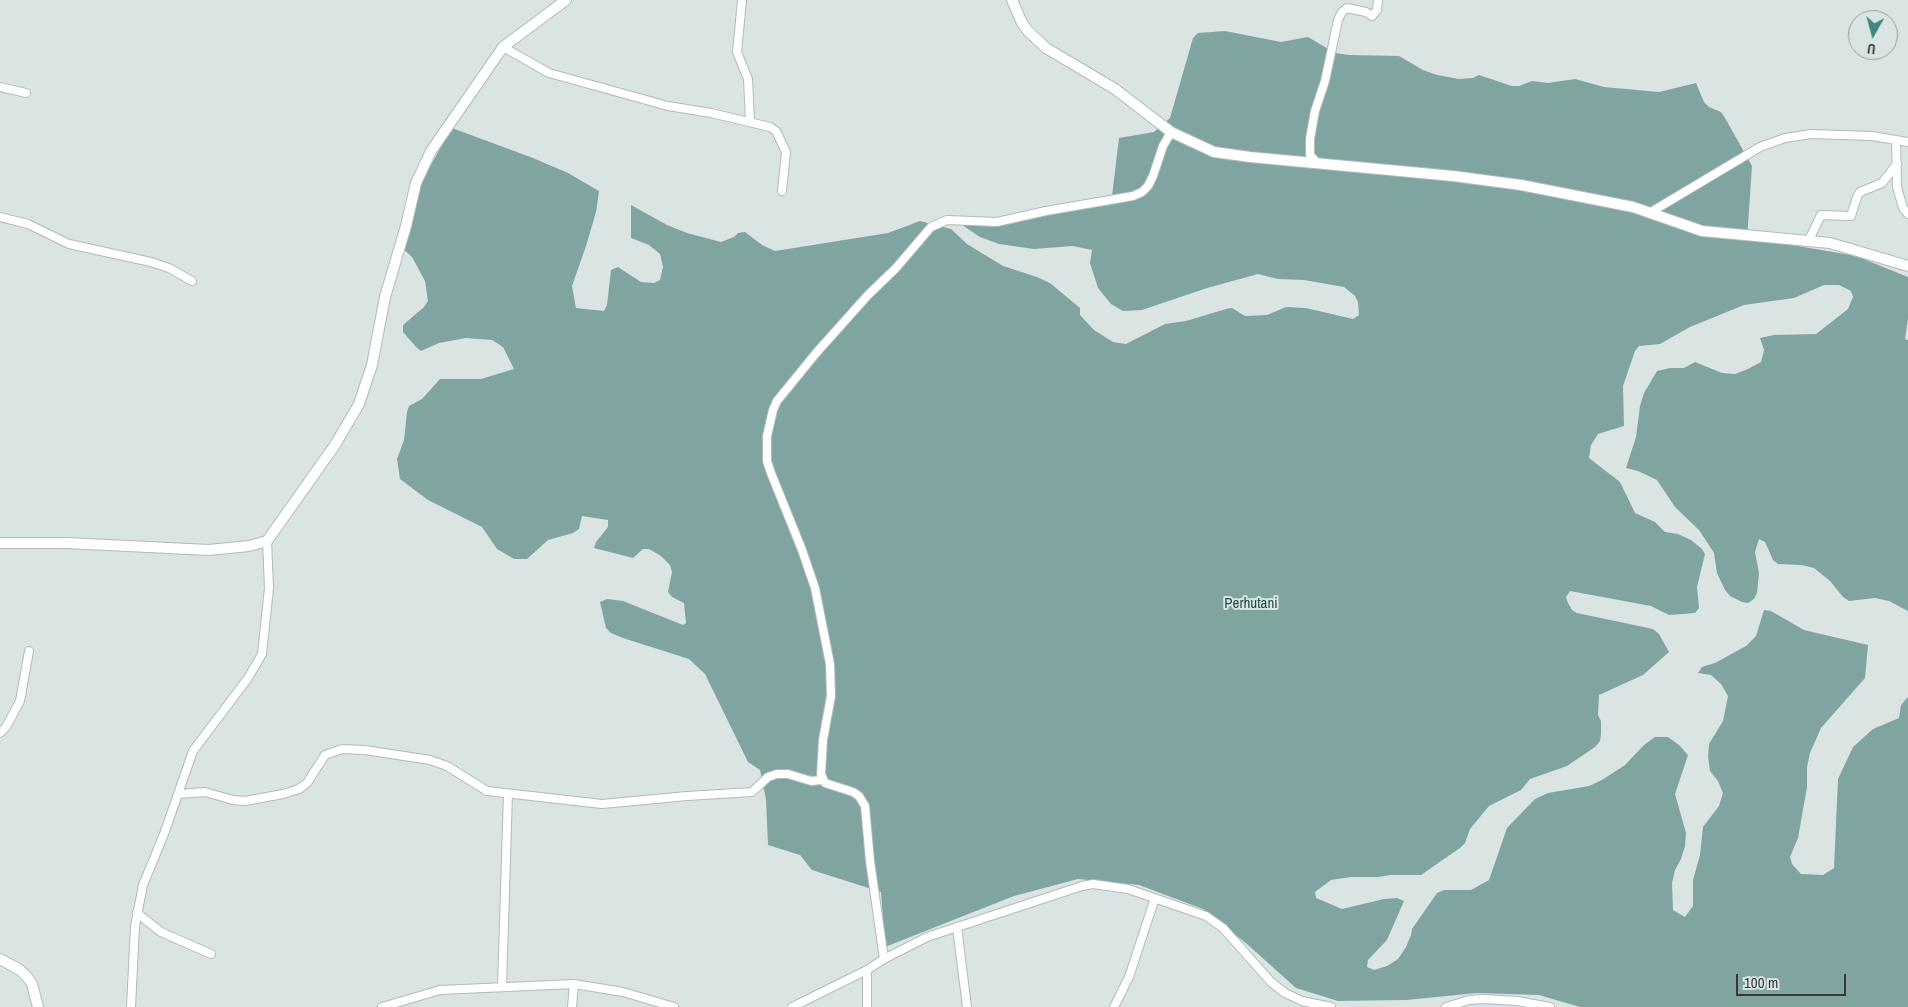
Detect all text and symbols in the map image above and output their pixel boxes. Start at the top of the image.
north arrow [1848,10,1898,60]
text: U [1866,39,1877,58]
park label: Perhutani [1224,595,1278,613]
scale bar [1738,964,1848,996]
text: 100 m [1744,972,1778,993]

